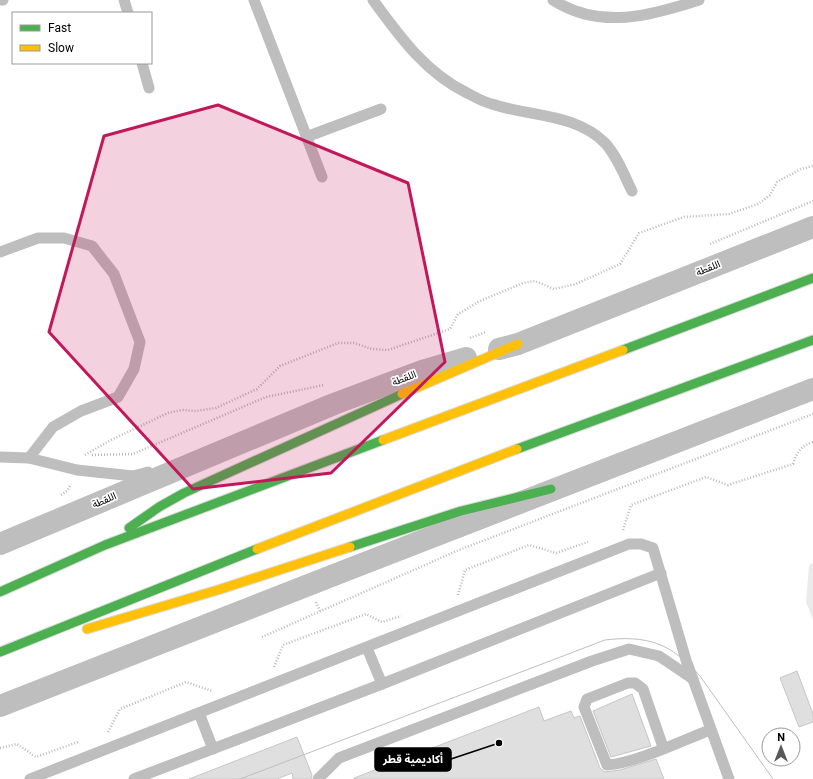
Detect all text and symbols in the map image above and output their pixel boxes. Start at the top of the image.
legend [12,12,152,64]
text: Fast [48,21,71,35]
text: Slow [48,41,74,55]
street label: اللقطة [694,258,722,278]
street label: اللقطة [390,368,418,388]
street label: اللقطة [90,490,118,510]
north arrow [761,727,801,767]
text: N [777,731,785,744]
callout: أكاديمية قطر [375,748,451,771]
text: أكاديمية قطر [382,752,443,766]

